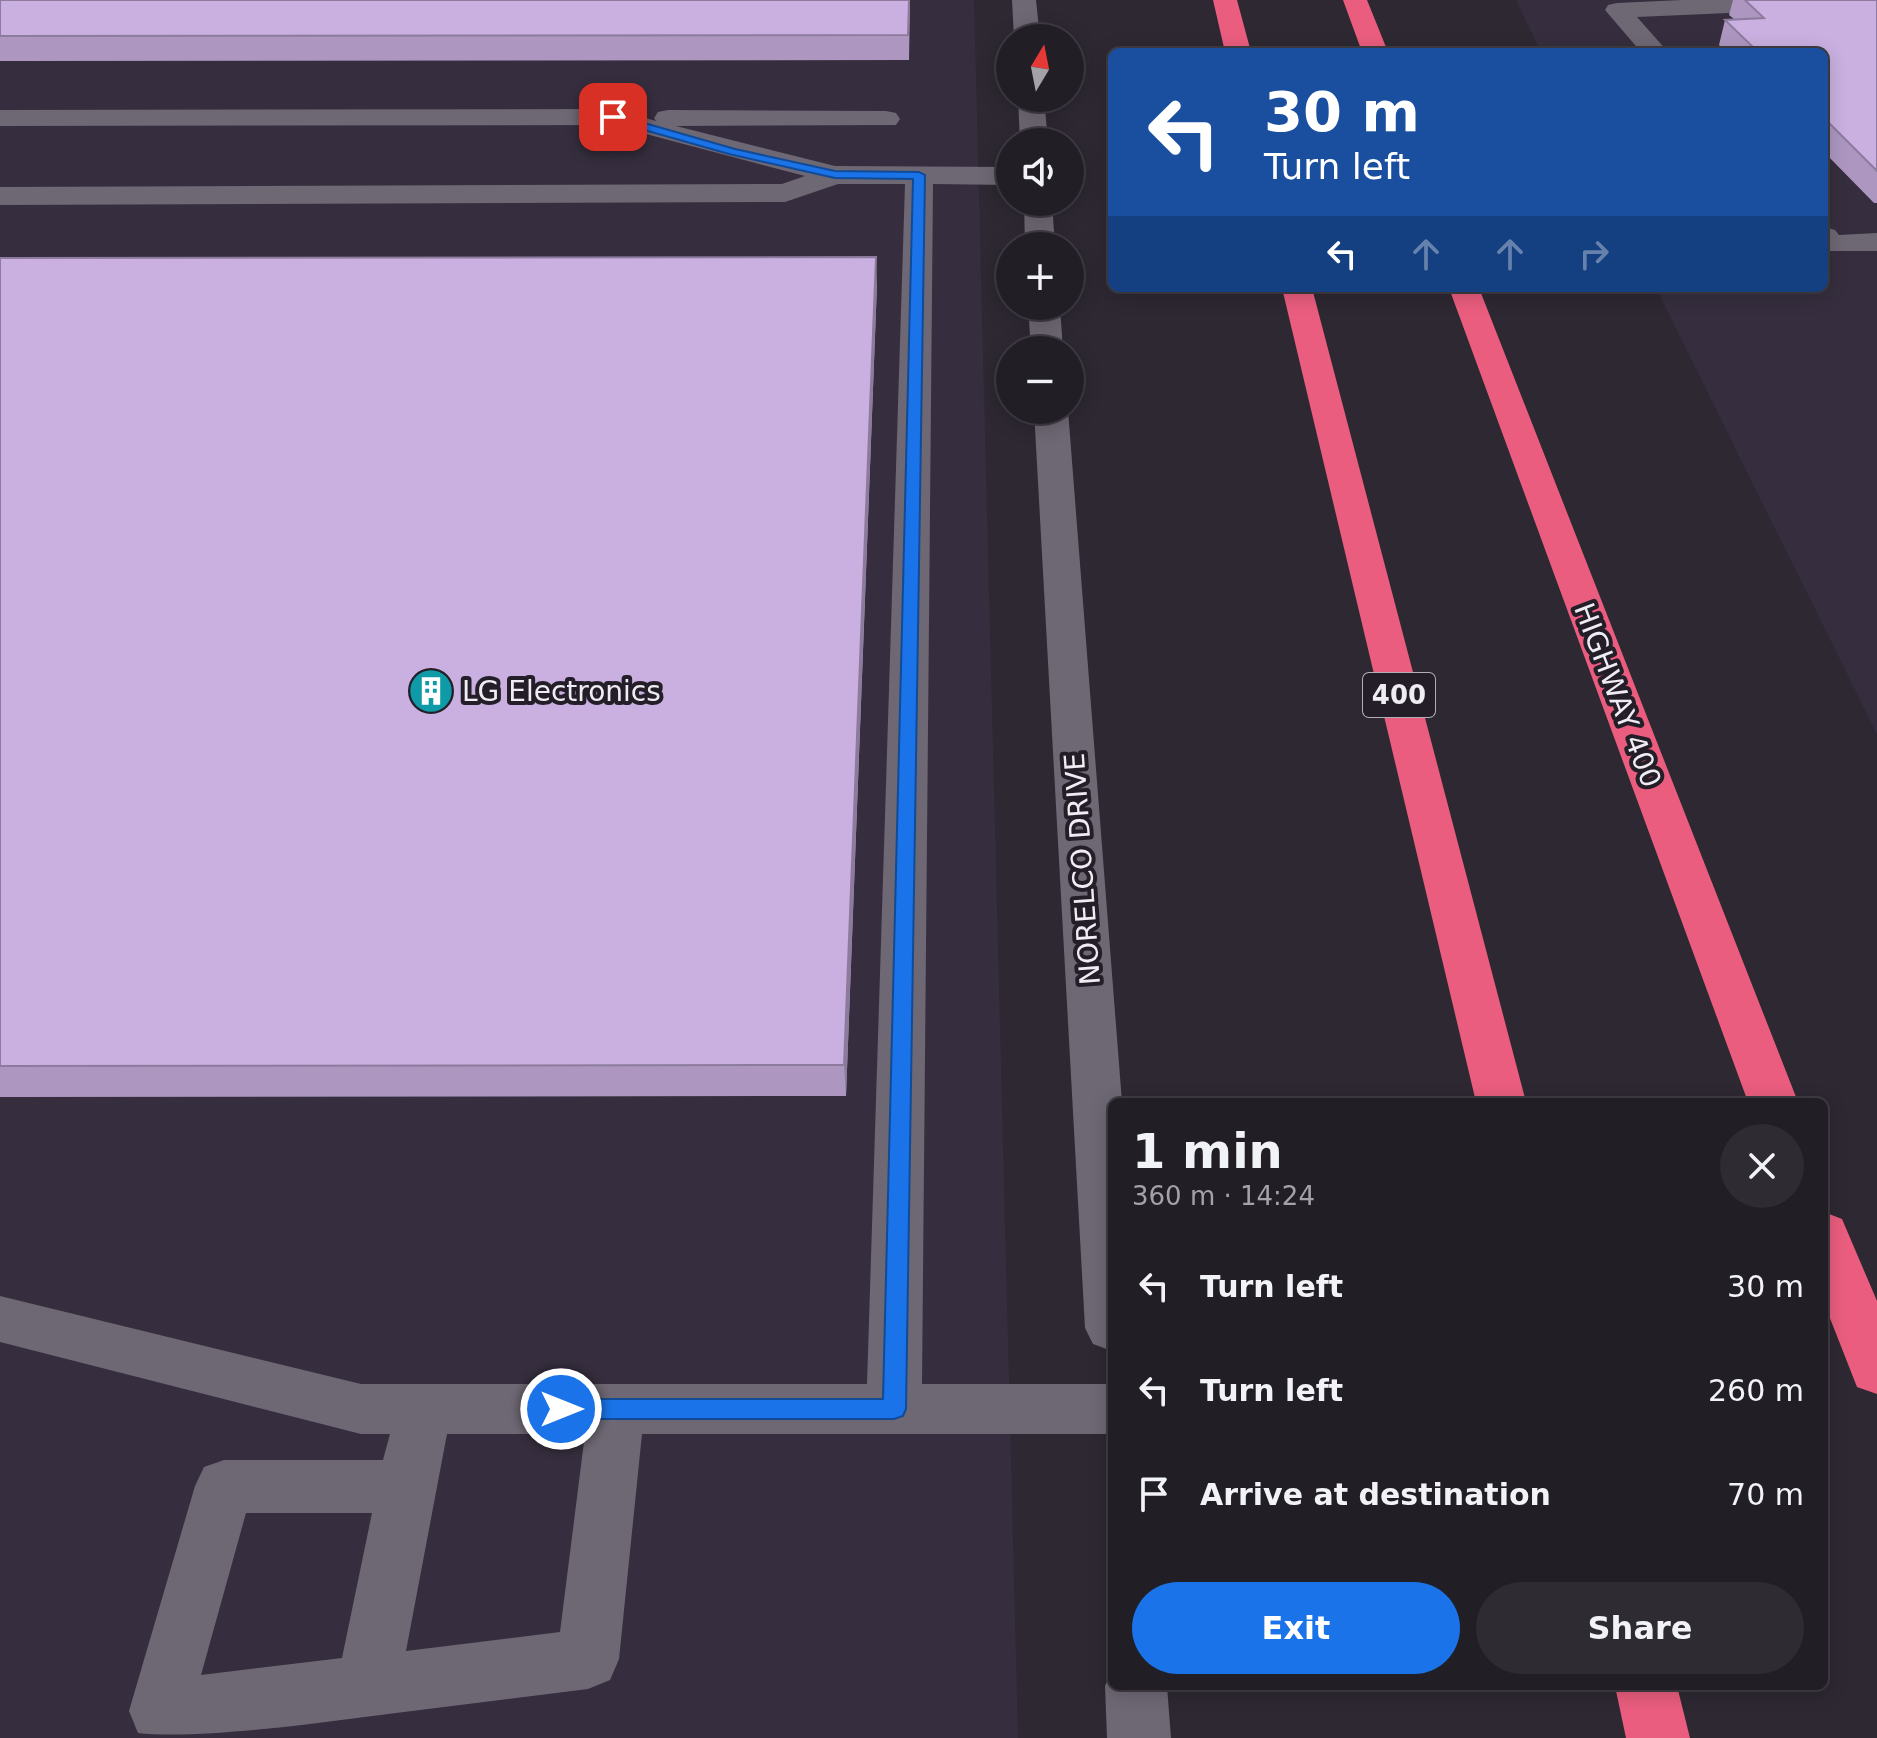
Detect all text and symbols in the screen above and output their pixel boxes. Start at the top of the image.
north arrow [996,24,1084,112]
map controls [996,24,1084,424]
text: 30 m [1264,79,1420,144]
icon: left [1132,80,1236,184]
pin [579,83,647,151]
icon: arrive [591,95,635,139]
button: sound [996,128,1084,216]
text: Turn left [1264,146,1410,187]
button: + [996,232,1084,320]
icon: left [1320,232,1364,276]
icon: ahead [1404,232,1448,276]
icon: ahead [1488,232,1532,276]
icon: right [1572,232,1616,276]
button: − [996,336,1084,424]
street label: HIGHWAY 400 [1567,598,1668,792]
building icon: LG Electronics [407,667,455,715]
road number: 400 [1363,673,1435,717]
place label: LG Electronics [462,675,661,708]
street label: NORELCO DRIVE [1058,752,1107,986]
text: 1 min [1132,1123,1283,1179]
button: close [1720,1124,1804,1208]
text: 360 m · 14:24 [1132,1181,1315,1211]
icon: left [1132,1264,1176,1308]
text: Turn left [1200,1269,1343,1304]
text: 30 m [1727,1269,1804,1304]
position arrow [519,1367,603,1451]
icon: left [1132,1368,1176,1412]
text: Turn left [1200,1373,1343,1408]
text: 260 m [1708,1373,1804,1408]
icon: arrive [1132,1472,1176,1516]
text: Arrive at destination [1200,1477,1551,1512]
text: 70 m [1727,1477,1804,1512]
button: Exit [1132,1582,1460,1674]
button: Share [1476,1582,1804,1674]

